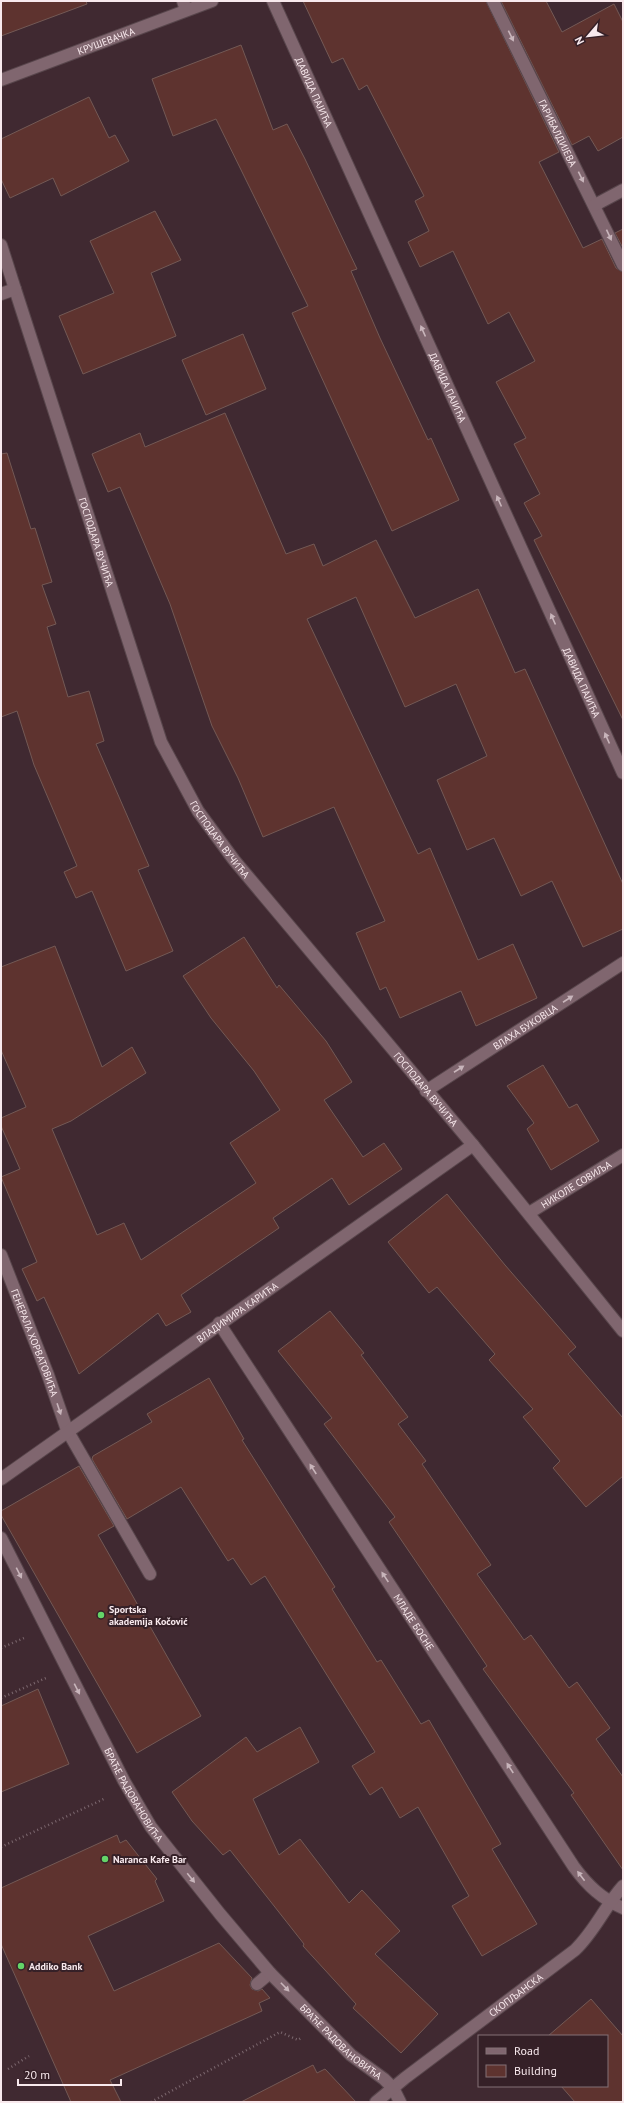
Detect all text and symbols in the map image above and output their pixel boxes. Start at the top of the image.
north arrow [568,16,608,56]
street label: КРУШЕВАЧКА [76,24,137,58]
one-way arrow [508,30,514,42]
text: N [571,34,587,47]
street label: ДАВИДА ПАЈИЋА [292,55,335,130]
street label: ГАРИБАЛДИЈЕВА [536,97,580,169]
one-way arrow [578,172,584,183]
one-way arrow [606,230,612,241]
one-way arrow [419,325,425,337]
street label: ДАВИДА ПАЈИЋА [426,350,469,425]
one-way arrow [496,494,502,506]
street label: ГОСПОДАРА ВУЧИЋА [76,496,117,589]
one-way arrow [550,614,556,625]
street label: ДАВИДА ПАЈИЋА [560,645,603,720]
one-way arrow [604,732,610,743]
street label: ГОСПОДАРА ВУЧИЋА [187,799,253,881]
one-way arrow [562,995,574,1002]
street label: ВЛАХА БУКОВЦА [491,1001,560,1053]
street label: ГОСПОДАРА ВУЧИЋА [391,1050,461,1129]
one-way arrow [453,1066,465,1073]
street label: НИКОЛЕ СОВИЉА [538,1158,614,1211]
street label: ВЛАДИМИРА КАРИЋА [194,1279,281,1346]
street label: ГЕНЕРАЛА ХОРВАТОВИЋА [8,1287,61,1398]
one-way arrow [57,1403,63,1415]
one-way arrow [309,1463,317,1474]
one-way arrow [16,1567,22,1578]
one-way arrow [381,1571,388,1583]
street label: МЛАДЕ БОСНЕ [391,1592,437,1653]
place label: Sportska akademija Kočović [109,1603,188,1628]
marker: Sportska akademija Kočović [96,1610,106,1620]
one-way arrow [74,1683,81,1695]
street label: БРАЋЕ РАДОВАНОВИЋА [101,1746,166,1844]
one-way arrow [506,1762,513,1774]
place label: Naranca Kafe Bar [113,1853,187,1866]
marker: Naranca Kafe Bar [100,1854,110,1864]
one-way arrow [577,1871,585,1882]
one-way arrow [186,1872,195,1883]
place label: Addiko Bank [29,1960,83,1973]
marker: Addiko Bank [16,1961,26,1971]
street label: СКОПЉАНСКА [486,1971,546,2020]
one-way arrow [280,1982,289,1992]
street label: БРАЋЕ РАДОВАНОВИЋА [297,2001,385,2082]
legend [478,2035,608,2087]
text: Road [514,2043,539,2058]
scale bar [18,2061,121,2087]
text: Building [514,2063,557,2078]
text: 20 m [24,2067,50,2082]

